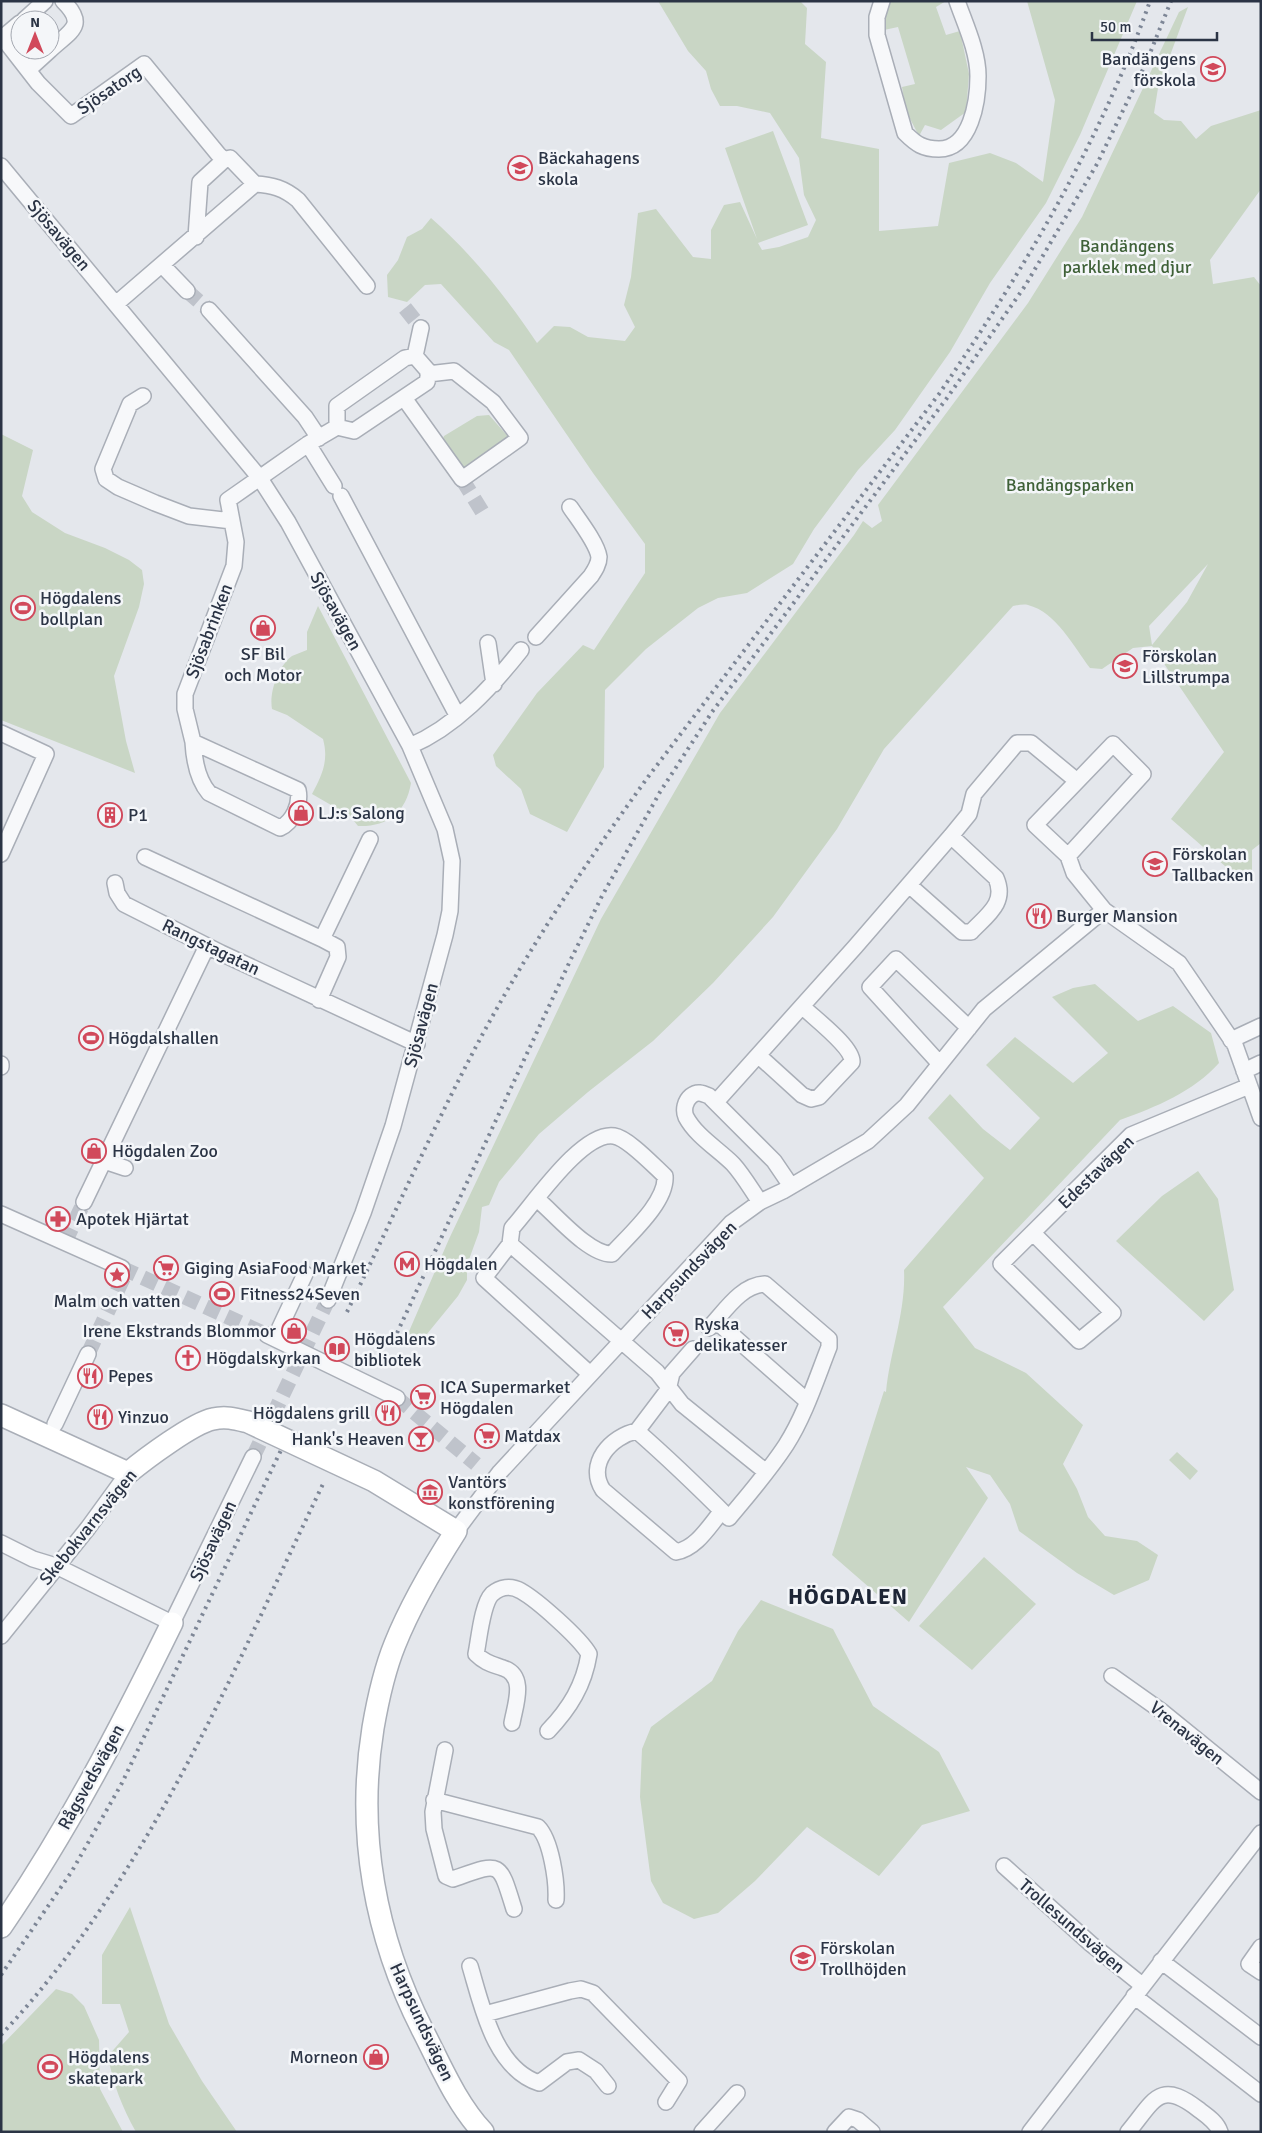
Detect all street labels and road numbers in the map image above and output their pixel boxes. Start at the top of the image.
street label: Sjösatorg [73,61,145,119]
street label: Sjösavägen [23,195,95,275]
street label: Sjösavägen [305,568,367,654]
street label: Sjösabrinken [181,580,237,682]
street label: Rangstagatan [159,914,263,980]
street label: Sjösavägen [399,980,443,1070]
street label: Edestavägen [1053,1130,1139,1214]
street label: Harpsundsvägen [637,1216,741,1324]
street label: Skebokvarnsvägen [35,1465,141,1589]
street label: Sjösavägen [185,1497,241,1585]
street label: Vrenavägen [1145,1696,1229,1770]
street label: Rågsvedsvägen [53,1720,129,1834]
street label: Trollesundsvägen [1014,1874,1130,1978]
street label: Harpsundsvägen [385,1959,459,2085]

